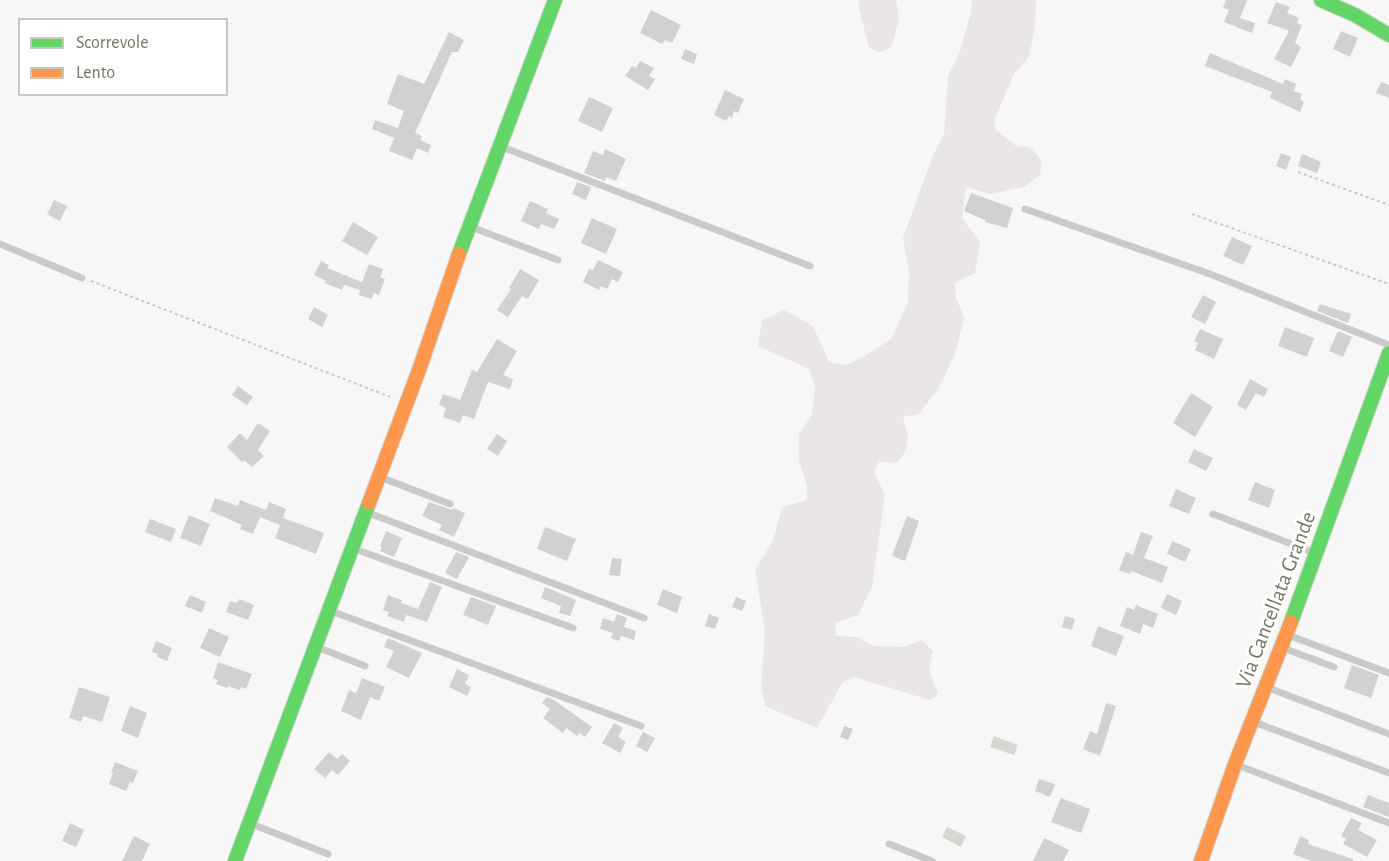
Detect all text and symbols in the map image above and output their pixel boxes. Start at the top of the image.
legend [18,18,228,96]
text: Scorrevole [76,34,149,52]
text: Lento [76,64,115,82]
street label: Via Cancellata Grande [1230,508,1322,692]

